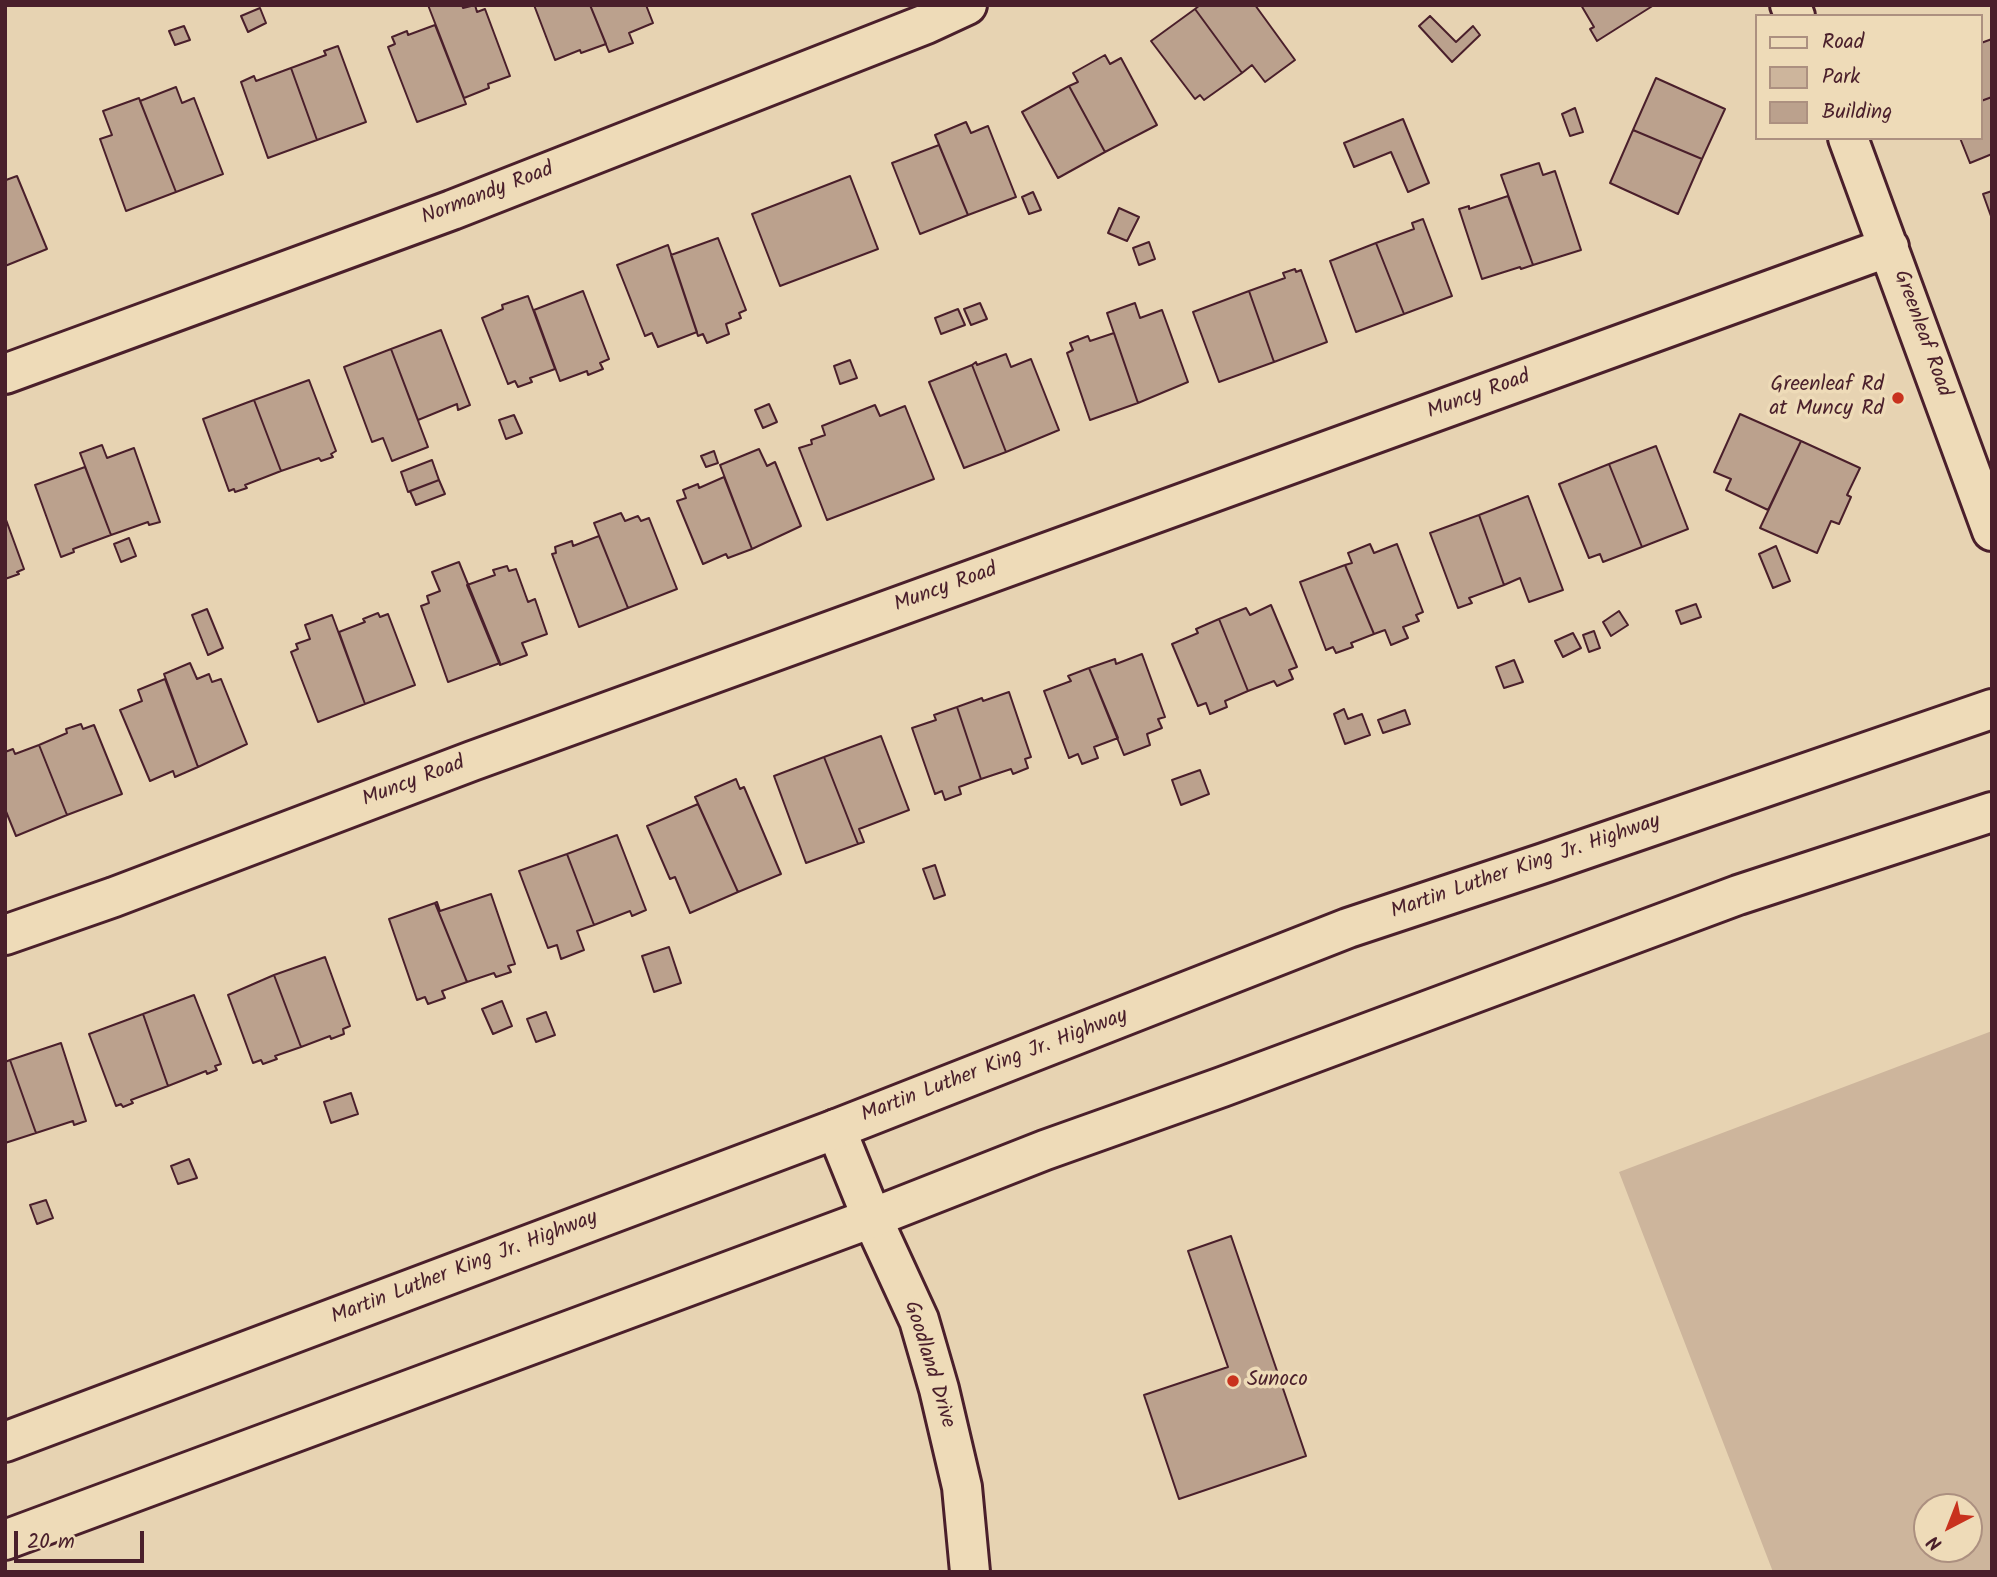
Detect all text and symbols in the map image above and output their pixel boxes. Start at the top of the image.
legend [1756,14,1983,140]
text: Road [1822,26,1864,59]
text: Park [1822,61,1860,94]
text: Building [1822,96,1892,129]
street label: Normandy Road [418,158,558,232]
street label: Greenleaf Road [1886,267,1956,401]
street label: Muncy Road [1424,366,1534,426]
place label: Greenleaf Rd at Muncy Rd [1769,373,1884,423]
marker: Greenleaf Rd at Muncy Rd [1890,390,1906,406]
street label: Muncy Road [891,559,1001,619]
street label: Muncy Road [359,752,469,814]
street label: Martin Luther King Jr. Highway [1388,810,1664,926]
street label: Martin Luther King Jr. Highway [858,1004,1132,1130]
street label: Martin Luther King Jr. Highway [328,1206,602,1332]
street label: Goodland Drive [897,1299,959,1431]
place label: Sunoco [1247,1368,1308,1394]
marker: Sunoco [1225,1373,1241,1389]
north arrow [1913,1493,1983,1563]
scale bar [18,1518,147,1562]
text: 20 m [27,1526,75,1559]
text: N [1921,1527,1950,1557]

